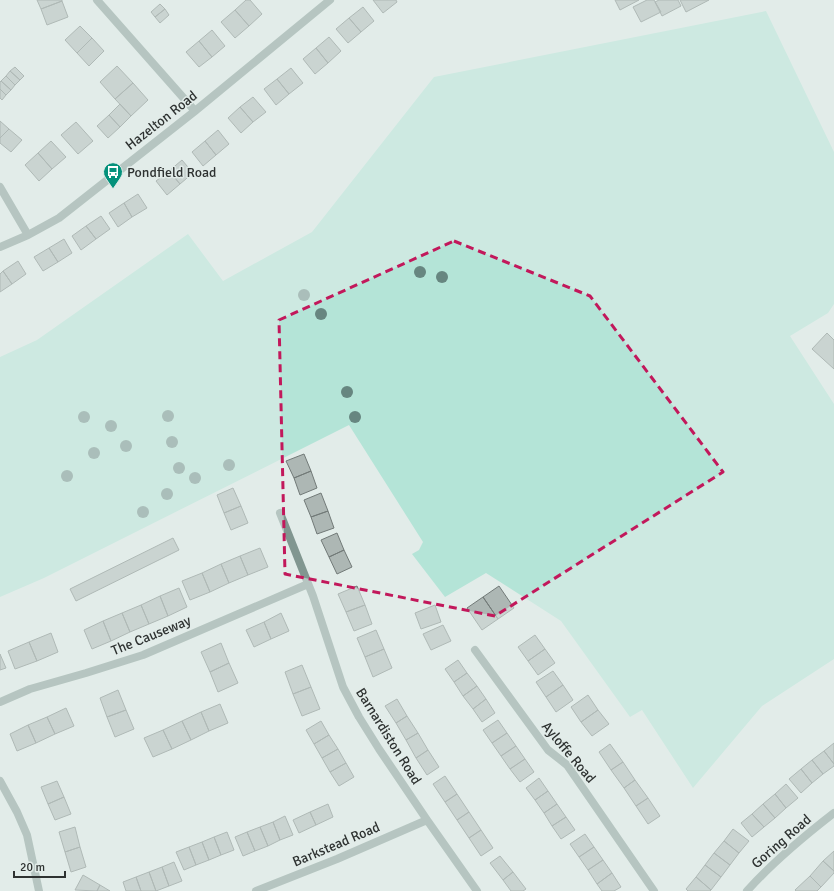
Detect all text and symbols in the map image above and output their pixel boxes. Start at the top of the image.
street label: Hazelton Road [122,87,201,154]
bus stop icon: Pondfield Road [102,161,124,189]
place label: Pondfield Road [127,164,217,181]
street label: The Causeway [109,612,194,659]
street label: Barnardiston Road [352,685,425,788]
street label: Ayloffe Road [538,718,599,786]
street label: Goring Road [748,811,815,872]
street label: Barkstead Road [290,818,382,870]
scale bar [14,853,65,879]
text: 20 m [20,860,45,875]

